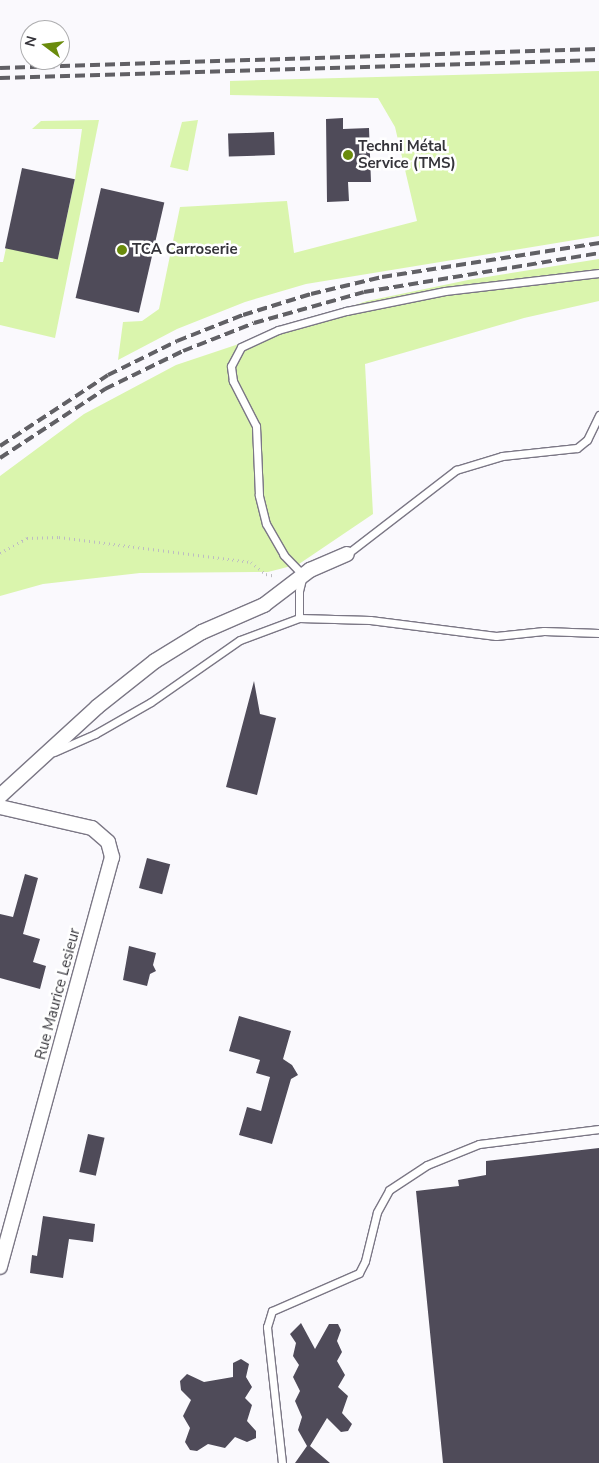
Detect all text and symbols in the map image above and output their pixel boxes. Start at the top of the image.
north arrow [20,20,70,70]
text: N [20,34,42,49]
place label: Techni Métal Service (TMS) [358,137,456,172]
marker: Techni Métal Service (TMS) [342,149,354,161]
place label: TCA Carroserie [132,241,238,259]
marker: TCA Carroserie [116,244,128,256]
street label: Rue Maurice Lesieur [32,926,84,1062]

